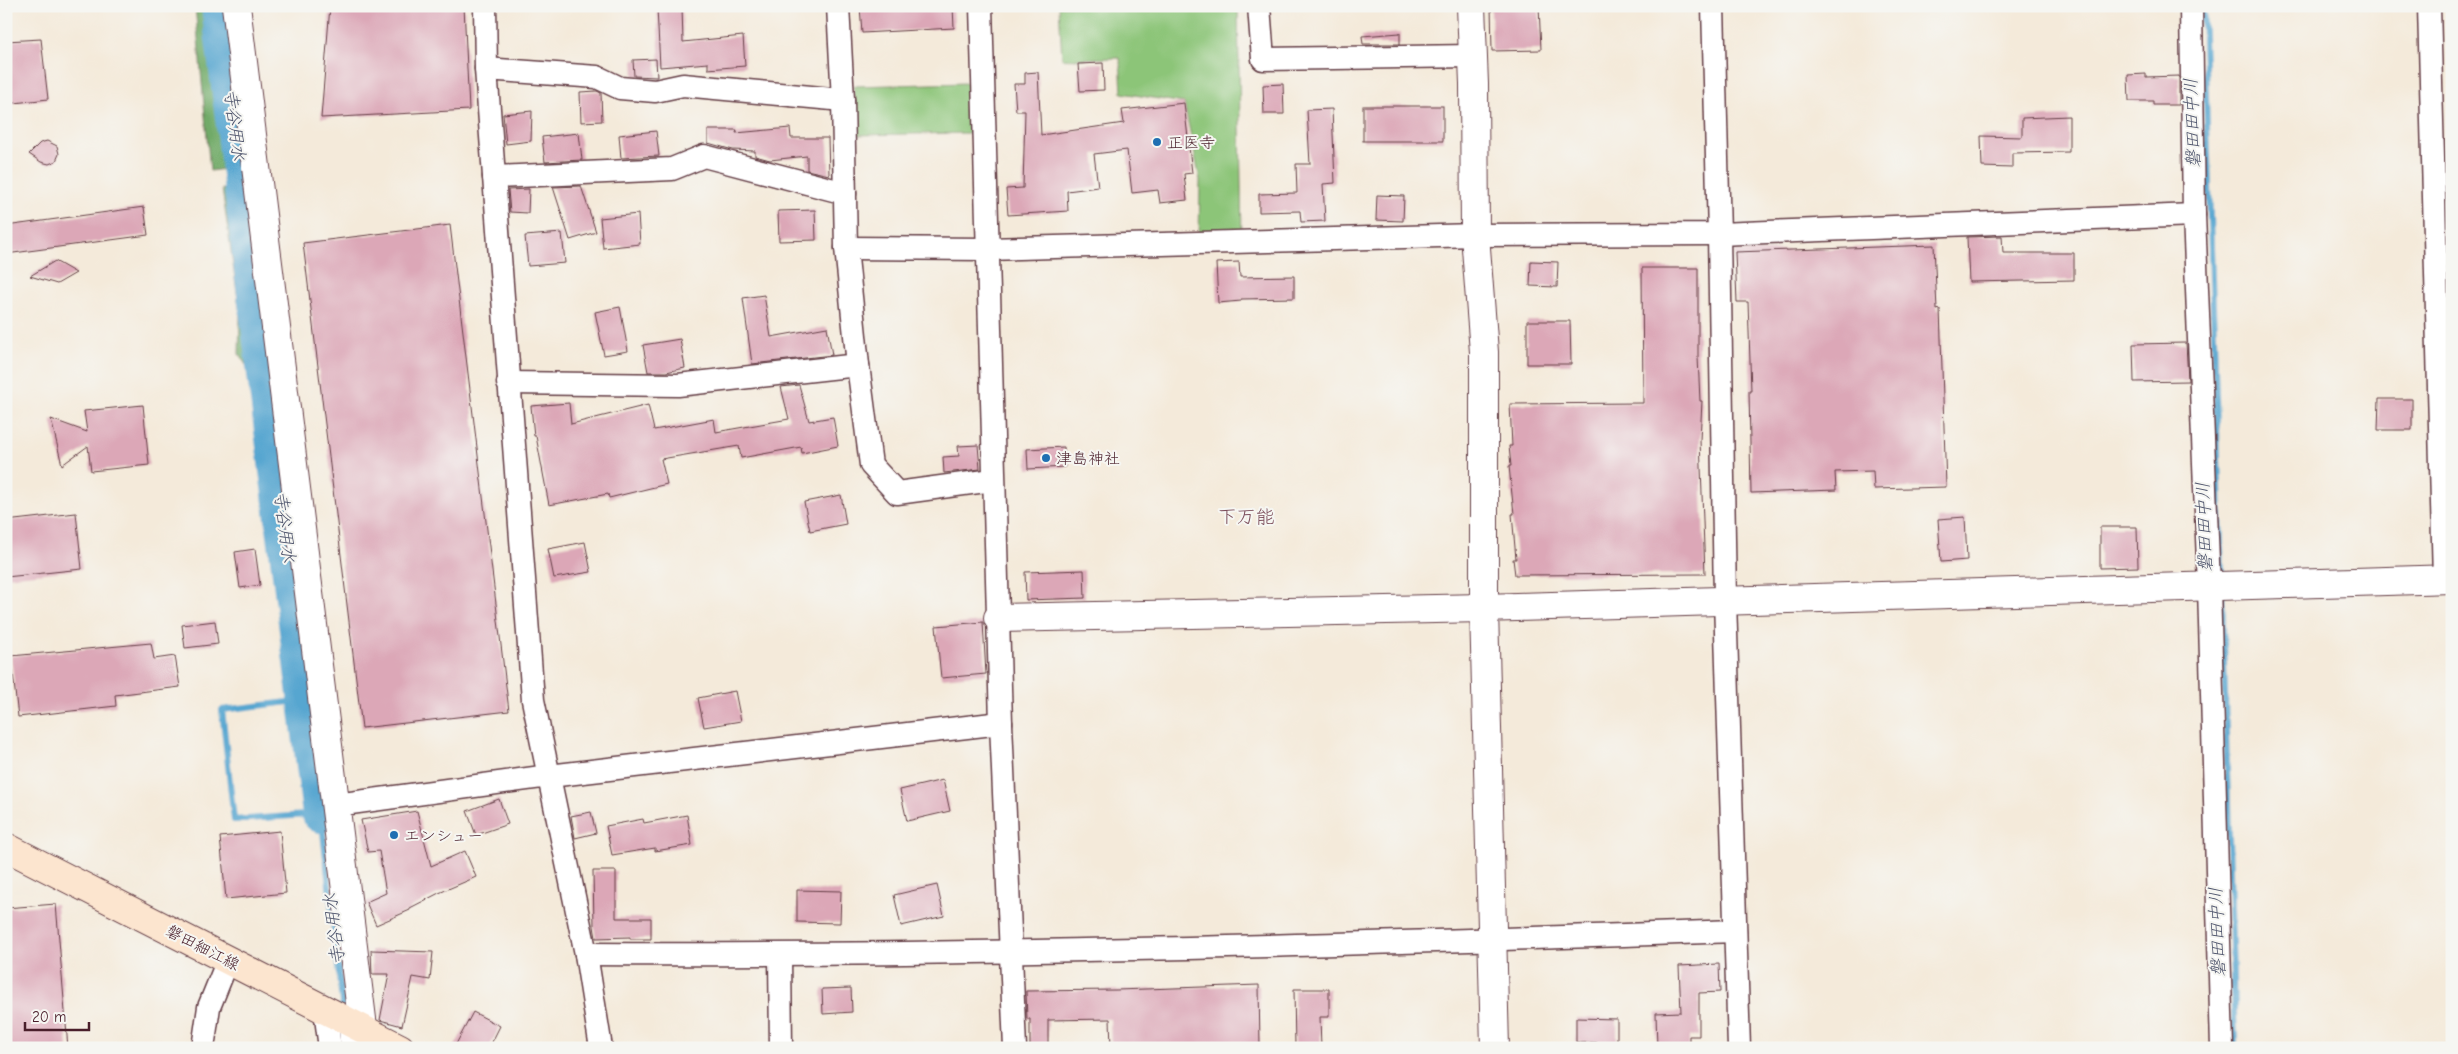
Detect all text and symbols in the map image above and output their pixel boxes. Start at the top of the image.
water label: 磐田田中川 [2180,78,2205,168]
water label: 寺谷用水 [220,88,249,162]
place label: 正医寺 [1167,134,1215,152]
marker: 正医寺 [1151,136,1163,148]
place label: 津島神社 [1056,450,1120,468]
marker: 津島神社 [1040,452,1052,464]
water label: 磐田田中川 [2192,482,2217,572]
water label: 寺谷用水 [270,490,299,564]
district label: 下万能 [1217,506,1275,528]
place label: エンシュー [404,827,483,845]
marker: エンシュー [388,829,400,841]
water label: 磐田田中川 [2205,887,2230,977]
water label: 寺谷用水 [320,892,349,966]
street label: 磐田細江線 [163,922,242,974]
scale bar [25,999,89,1031]
text: 20 m [32,1008,66,1026]

